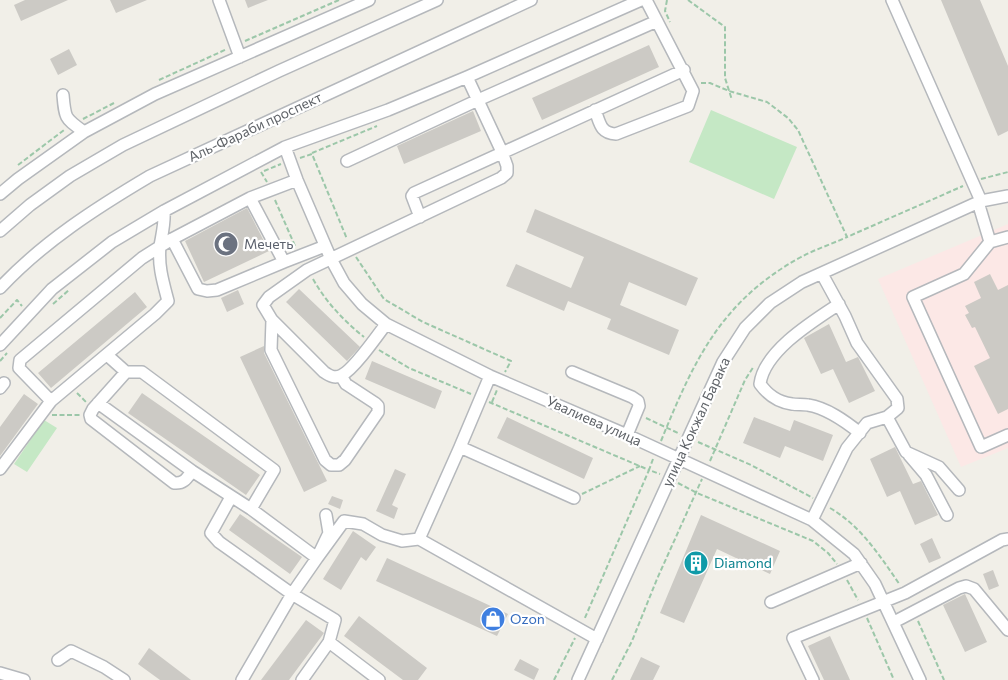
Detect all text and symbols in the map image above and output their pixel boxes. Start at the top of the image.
street label: Аль-Фараби проспект [185,88,325,165]
mosque icon: Мечеть [213,231,239,257]
place label: Мечеть [244,235,293,252]
street label: улица Кокжал Барака [658,354,733,489]
street label: Увалиева улица [544,392,644,449]
building icon: Diamond [683,550,709,576]
place label: Diamond [714,554,772,571]
shop icon: Ozon [480,606,506,632]
place label: Ozon [510,610,545,627]

